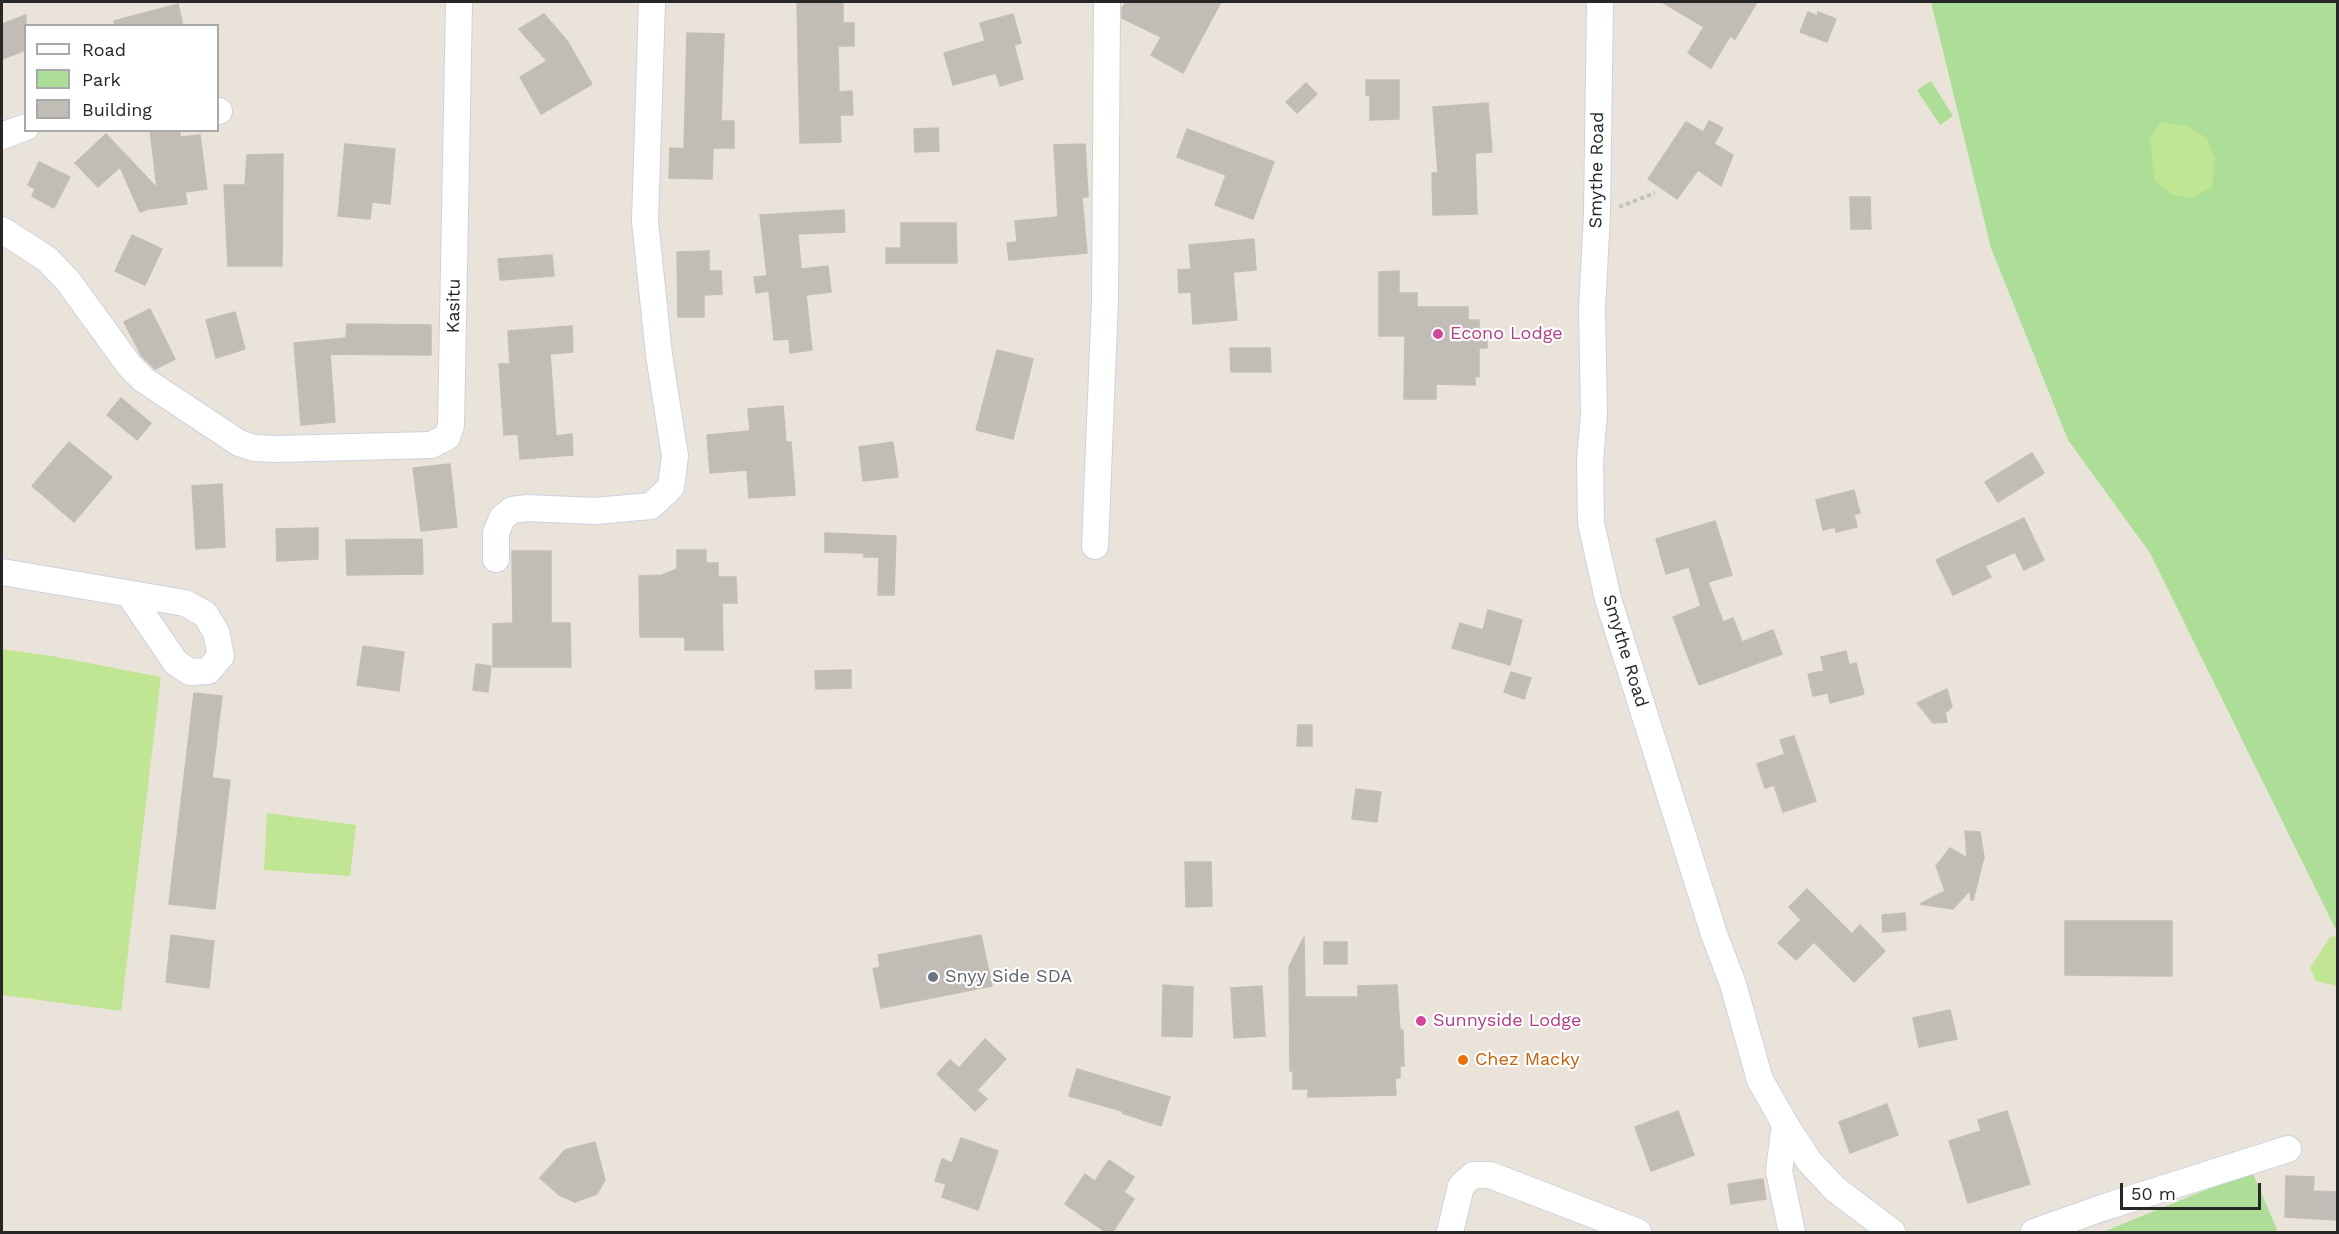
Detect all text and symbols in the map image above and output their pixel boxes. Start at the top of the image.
legend [24,24,219,132]
text: Road [82,39,126,60]
text: Park [82,69,121,90]
text: Building [82,99,152,120]
street label: Smythe Road [1585,111,1609,229]
street label: Kasitu [443,278,465,334]
place label: Econo Lodge [1450,323,1563,345]
marker: Econo Lodge [1431,327,1445,341]
street label: Smythe Road [1598,592,1652,710]
place label: Snyy Side SDA [945,966,1072,988]
marker: Snyy Side SDA [926,970,940,984]
place label: Sunnyside Lodge [1433,1010,1581,1032]
marker: Sunnyside Lodge [1414,1014,1428,1028]
place label: Chez Macky [1475,1049,1580,1071]
marker: Chez Macky [1456,1053,1470,1067]
scale bar [2123,1171,2264,1209]
text: 50 m [2131,1183,2176,1204]

